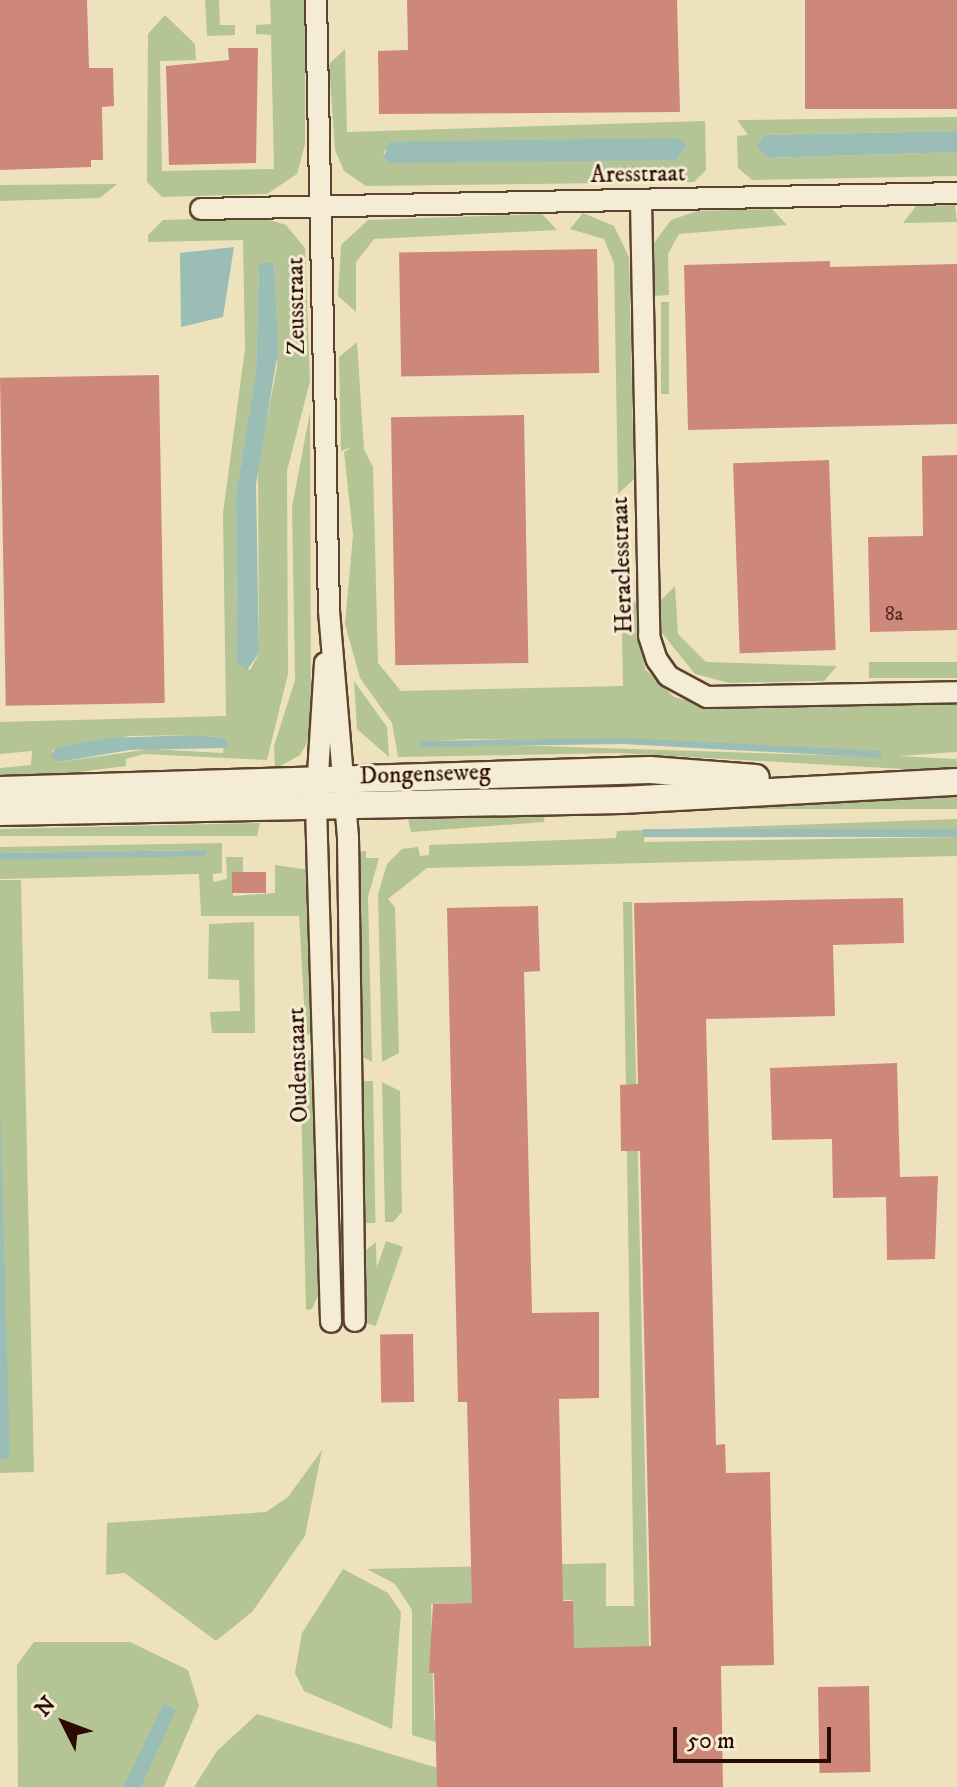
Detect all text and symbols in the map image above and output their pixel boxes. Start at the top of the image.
street label: Aresstraat [590,160,686,190]
street label: Zeusstraat [282,257,312,355]
street label: Heraclesstraat [606,496,640,634]
house number: 8a [885,602,903,626]
street label: Dongenseweg [359,758,491,792]
street label: Oudenstaart [283,1007,315,1123]
north arrow [24,1683,104,1763]
text: N [30,1691,62,1722]
scale bar [677,1711,835,1761]
text: 50 m [687,1726,735,1756]

